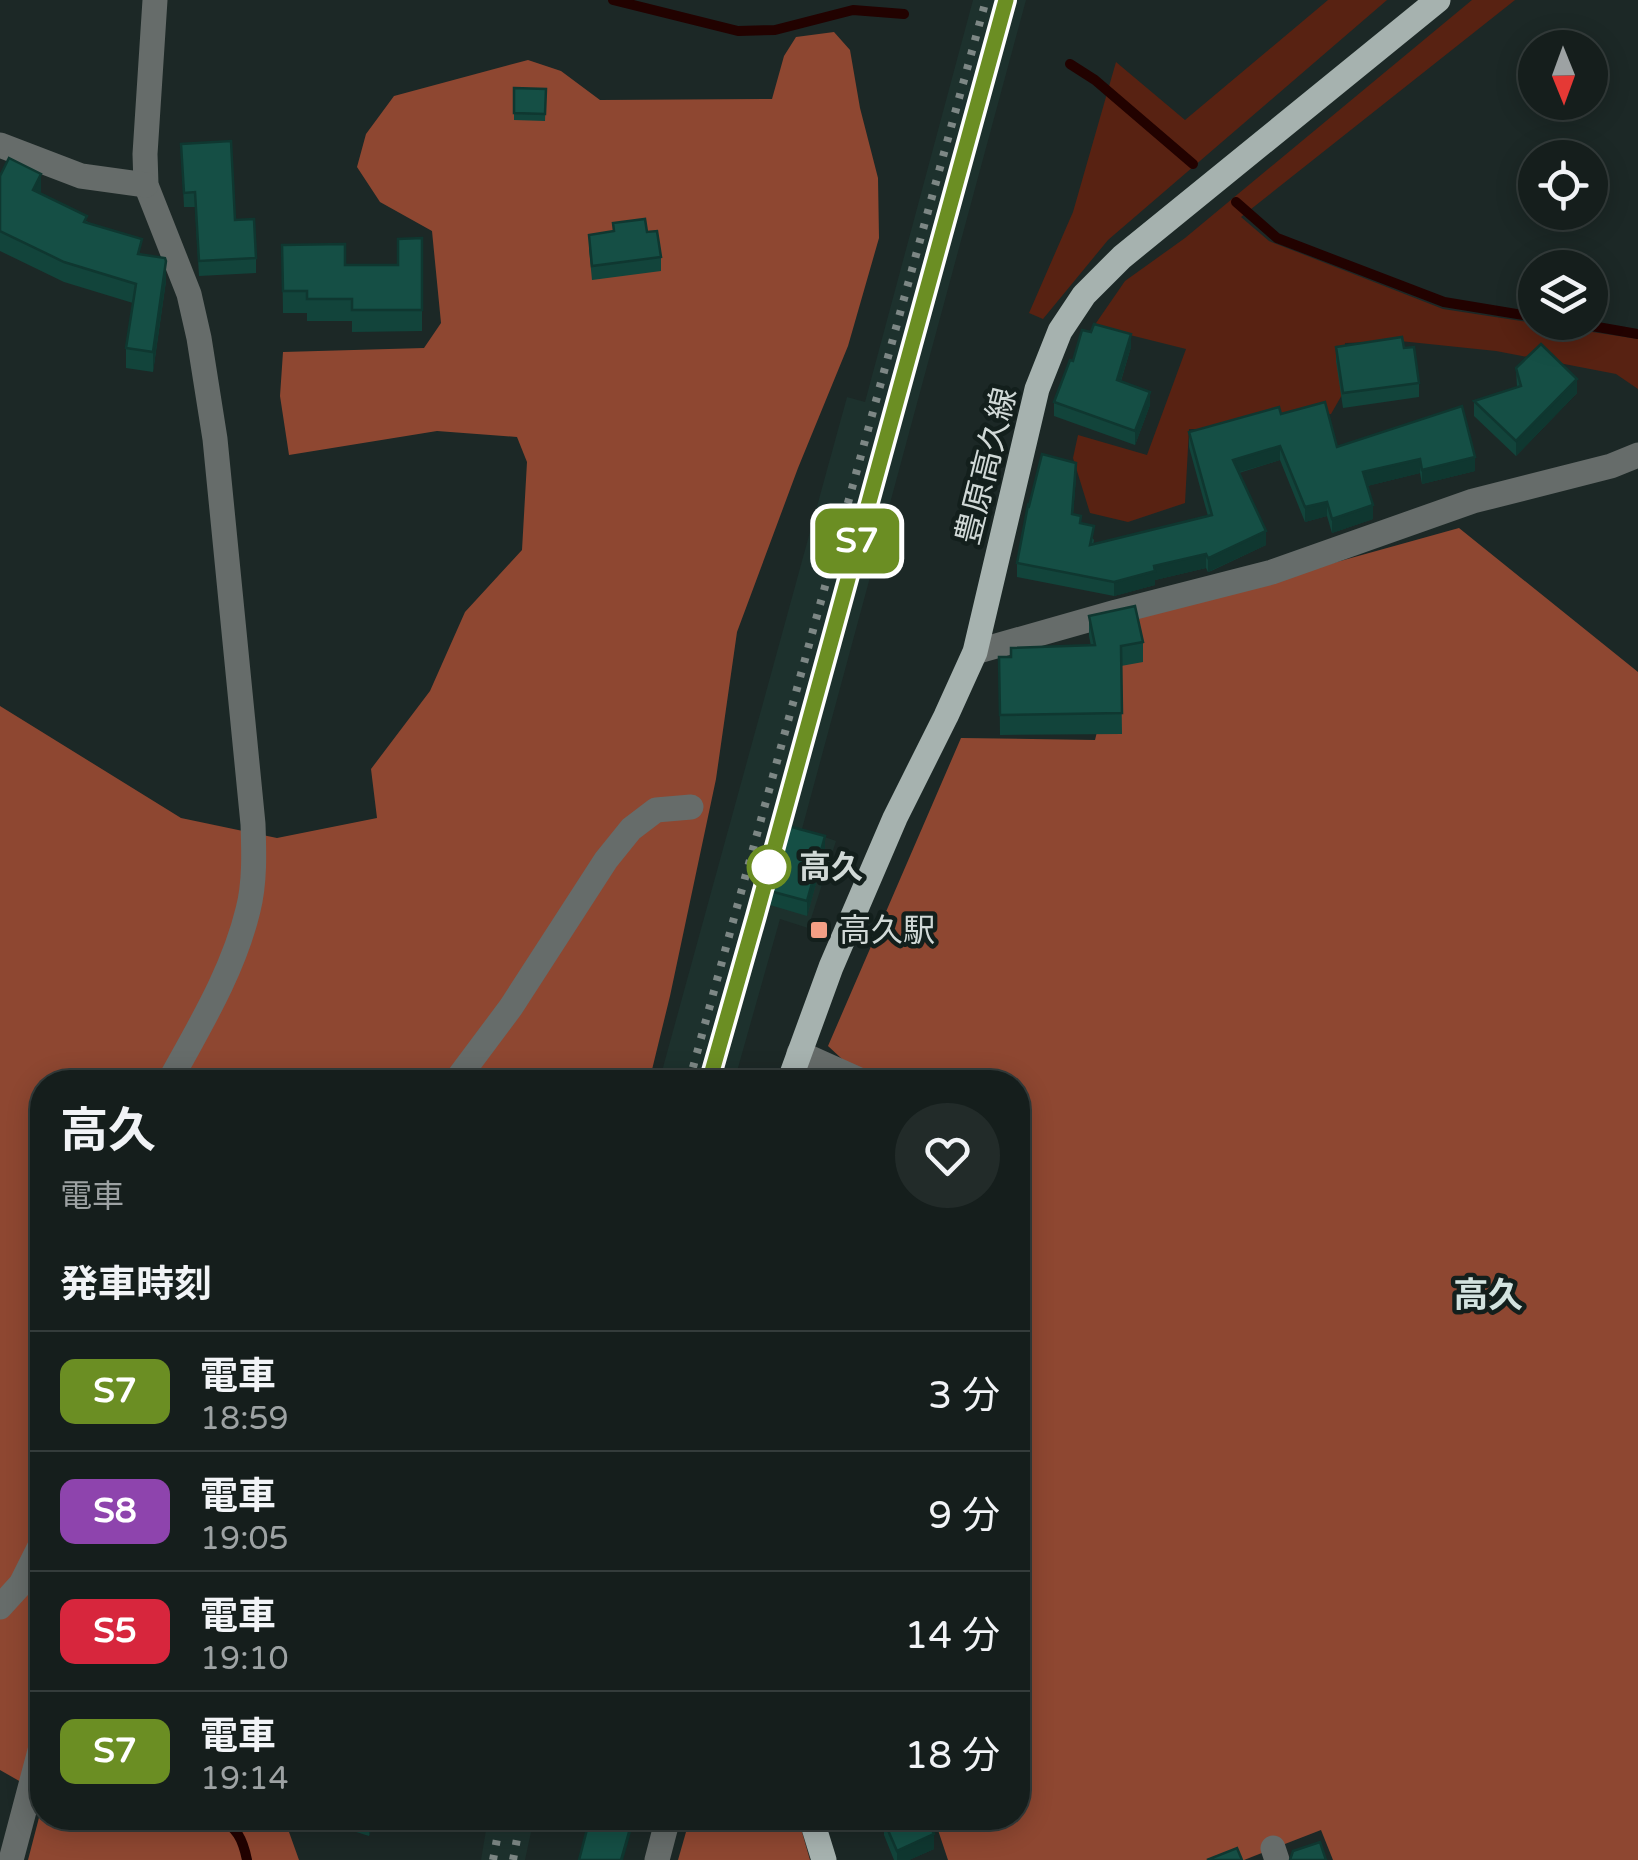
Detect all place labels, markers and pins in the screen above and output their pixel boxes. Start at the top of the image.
marker: 高久 [748,846,790,888]
place label: 高久 [799,849,863,887]
place label: 高久駅 [839,912,935,950]
marker: 高久駅 [808,919,830,941]

